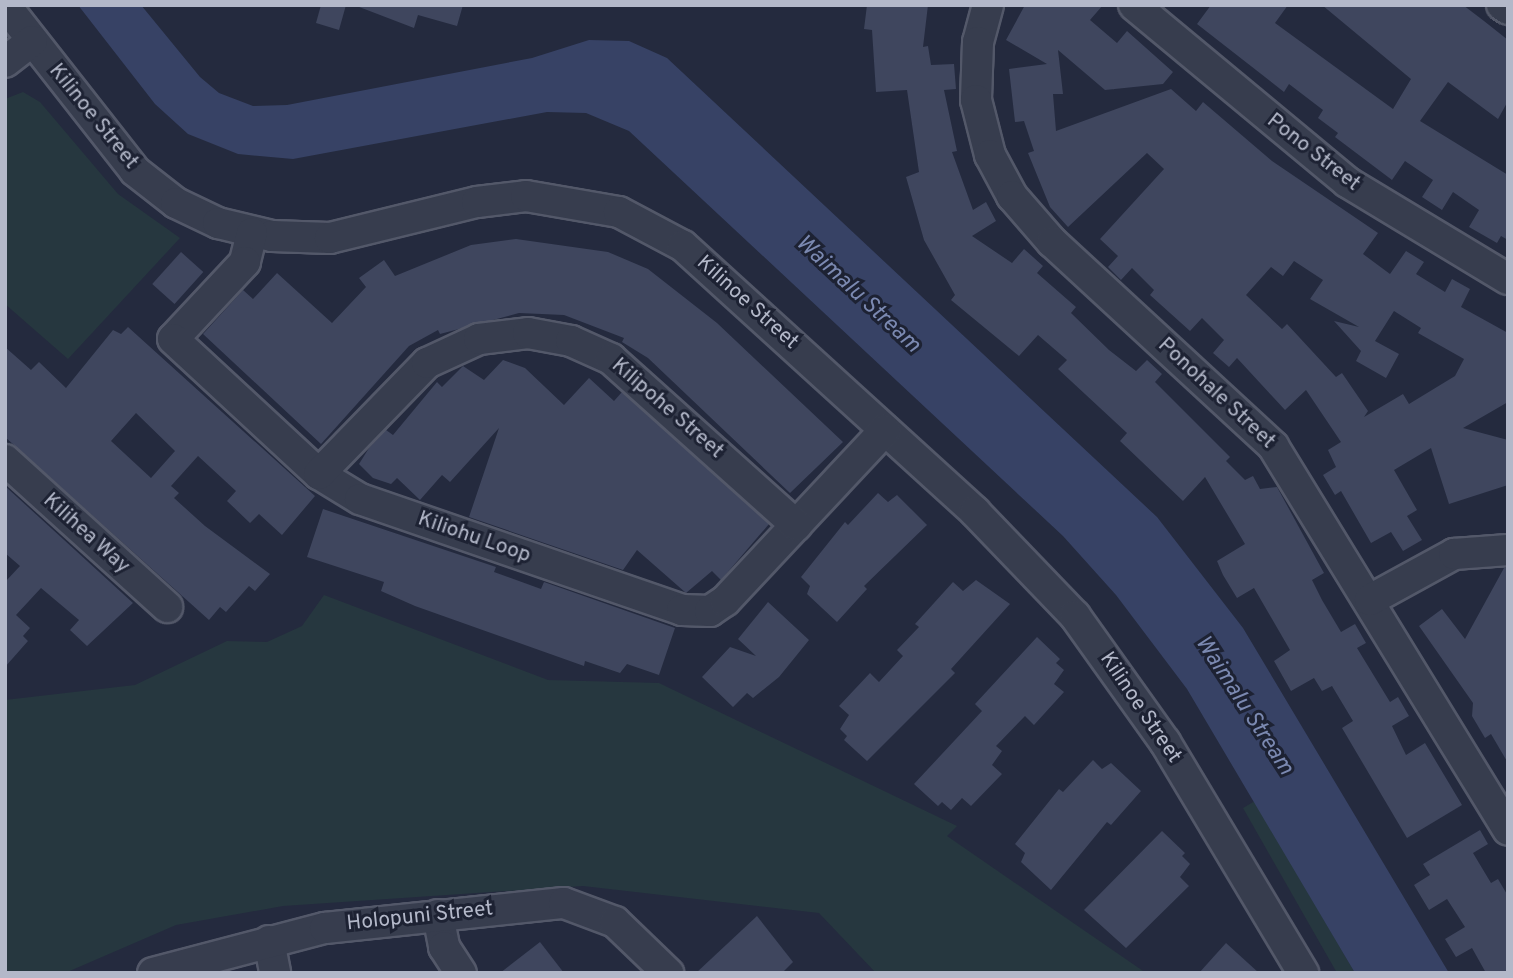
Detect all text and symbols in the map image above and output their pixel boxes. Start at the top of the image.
street label: Kilinoe Street [43,59,143,175]
street label: Pono Street [1261,109,1365,197]
water label: Waimalu Stream [789,230,925,360]
street label: Kilinoe Street [691,251,803,355]
street label: Ponohale Street [1152,333,1280,455]
street label: Kilipohe Street [606,354,728,464]
street label: Kilihea Way [37,488,135,580]
street label: Kiliohu Loop [414,507,534,569]
water label: Waimalu Stream [1188,631,1298,781]
street label: Kilinoe Street [1094,648,1186,768]
street label: Holopuni Street [345,897,495,937]

